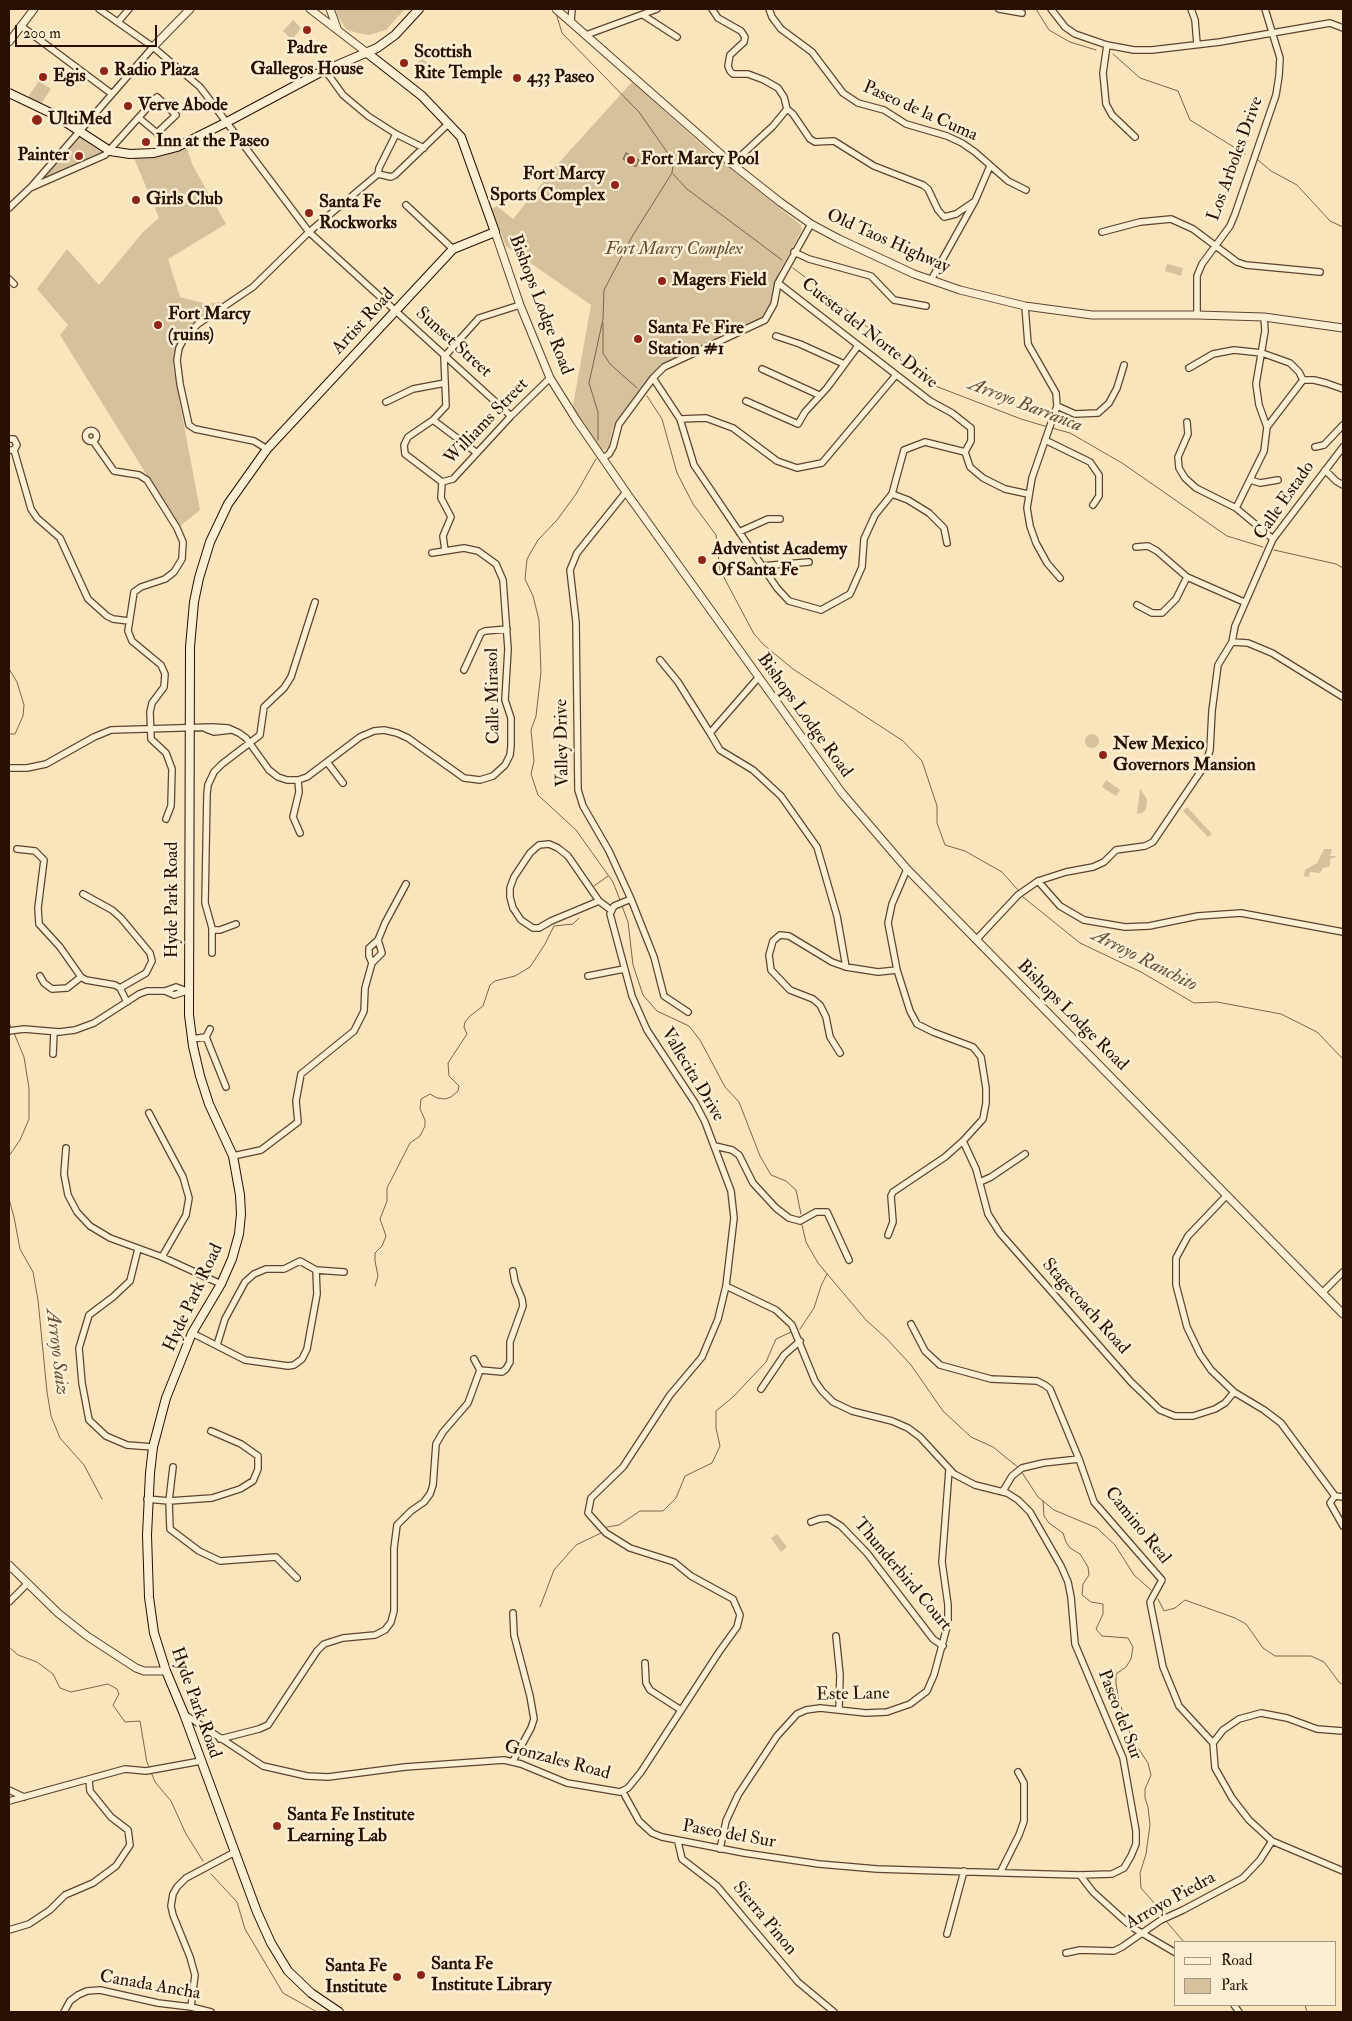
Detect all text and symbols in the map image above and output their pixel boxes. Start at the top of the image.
scale bar [18,15,160,47]
text: 200 m [23,24,61,43]
marker: Padre Gallegos House [301,24,313,36]
place label: Padre Gallegos House [251,38,363,80]
place label: Scottish Rite Temple [414,42,502,84]
marker: Scottish Rite Temple [398,57,410,69]
place label: Radio Plaza [114,60,199,82]
marker: Radio Plaza [98,65,110,77]
place label: Egis [53,66,86,88]
place label: 433 Paseo [527,67,594,89]
marker: Egis [37,71,49,83]
marker: 433 Paseo [511,72,523,84]
street label: Paseo de la Cuma [859,77,981,147]
street label: Los Arboles Drive [1204,94,1268,224]
place label: Verve Abode [138,95,228,117]
marker: Verve Abode [122,100,134,112]
place label: UltiMed [48,109,112,131]
marker: UltiMed [30,113,44,127]
place label: Inn at the Paseo [156,131,269,153]
marker: Inn at the Paseo [140,136,152,148]
place label: Painter [17,145,69,167]
place label: Fort Marcy Pool [641,149,759,171]
marker: Painter [73,150,85,162]
marker: Fort Marcy Pool [625,154,637,166]
place label: Fort Marcy Sports Complex [490,164,605,206]
marker: Fort Marcy Sports Complex [609,179,621,191]
place label: Girls Club [146,189,223,211]
place label: Santa Fe Rockworks [319,192,397,234]
marker: Girls Club [130,194,142,206]
street label: Old Taos Highway [823,205,953,279]
marker: Santa Fe Rockworks [303,207,315,219]
street label: Bishops Lodge Road [503,232,577,378]
park label: Fort Marcy Complex [605,239,743,261]
place label: Magers Field [672,270,767,292]
street label: Cuesta del Norte Drive [796,274,942,394]
marker: Magers Field [656,275,668,287]
street label: Artist Road [328,285,400,359]
street label: Sunset Street [410,303,496,383]
place label: Fort Marcy (ruins) [168,304,250,346]
place label: Santa Fe Fire Station #1 [648,318,744,360]
marker: Fort Marcy (ruins) [152,319,164,331]
marker: Santa Fe Fire Station #1 [632,333,644,345]
street label: Williams Street [440,374,534,470]
water label: Arroyo Barranca [965,374,1085,438]
street label: Calle Estado [1250,458,1320,544]
place label: Adventist Academy Of Santa Fe [712,539,847,582]
marker: Adventist Academy Of Santa Fe [696,554,708,566]
street label: Calle Mirasol [482,647,506,745]
street label: Bishops Lodge Road [752,650,856,782]
street label: Valley Drive [551,699,575,787]
place label: New Mexico Governors Mansion [1113,734,1256,776]
marker: New Mexico Governors Mansion [1097,749,1109,761]
street label: Hyde Park Road [162,842,184,958]
water label: Arroyo Ranchito [1087,925,1201,997]
street label: Bishops Lodge Road [1012,956,1132,1076]
street label: Vallecita Drive [656,1024,728,1126]
street label: Hyde Park Road [160,1241,228,1355]
street label: Stagecoach Road [1036,1255,1134,1359]
water label: Arroyo Saiz [39,1308,73,1396]
street label: Camino Real [1099,1483,1175,1569]
street label: Thunderbird Court [848,1514,956,1636]
street label: Hyde Park Road [165,1645,225,1761]
street label: Paseo del Sur [1092,1667,1146,1763]
street label: Este Lane [816,1684,890,1706]
street label: Gonzales Road [502,1736,612,1786]
place label: Santa Fe Institute Learning Lab [287,1805,414,1848]
street label: Paseo del Sur [681,1816,777,1854]
marker: Santa Fe Institute Learning Lab [271,1820,283,1832]
street label: Arroyo Piedra [1122,1867,1220,1935]
street label: Sierra Pinon [727,1878,801,1960]
legend [1174,1941,1337,2006]
text: Road [1221,1951,1252,1970]
place label: Santa Fe Institute Library [431,1954,552,1996]
place label: Santa Fe Institute [325,1956,387,1998]
street label: Canada Ancha [98,1967,202,2005]
marker: Santa Fe Institute Library [415,1969,427,1981]
marker: Santa Fe Institute [391,1971,403,1983]
text: Park [1221,1976,1248,1995]

